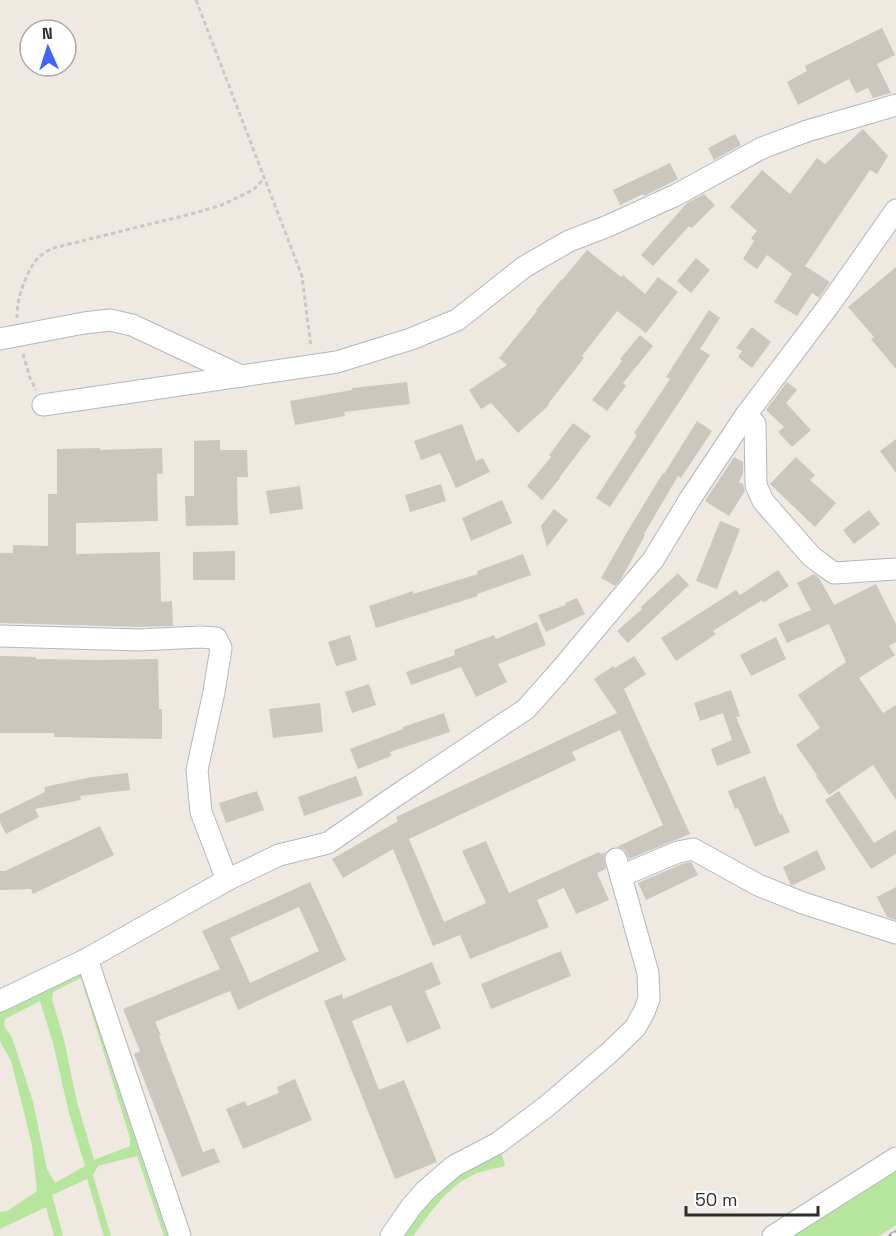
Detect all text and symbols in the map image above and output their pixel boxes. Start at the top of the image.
north arrow [18,18,78,78]
text: N [41,23,53,44]
scale bar [686,1179,818,1217]
text: 50 m [695,1188,737,1211]

